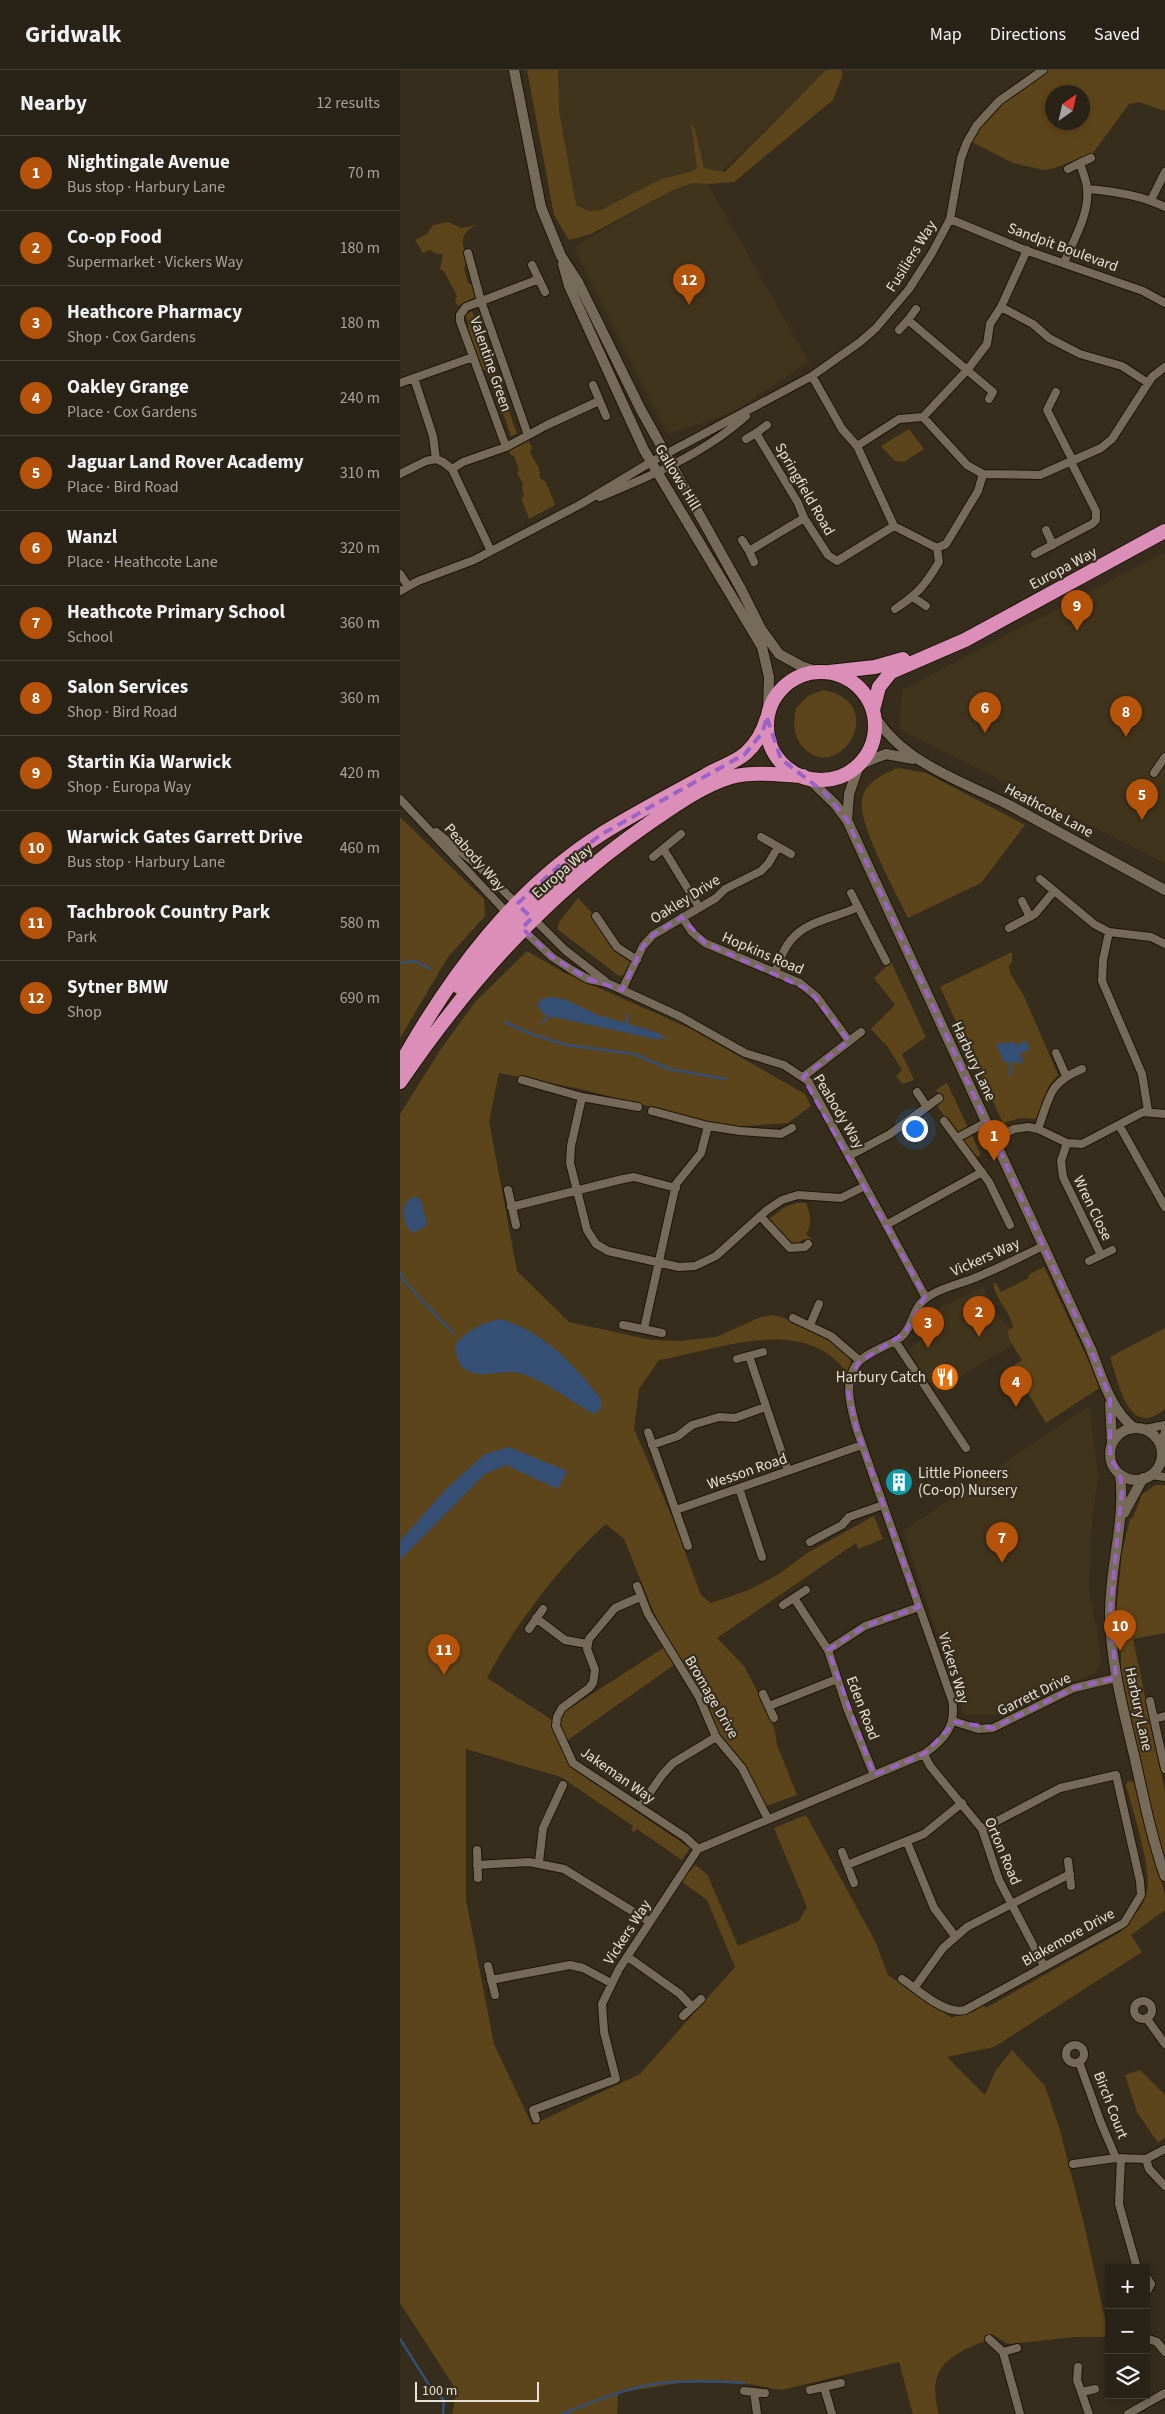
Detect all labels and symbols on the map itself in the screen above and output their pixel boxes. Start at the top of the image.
north arrow [1045,85,1090,130]
street label: Fusiliers Way [881,216,942,296]
street label: Sandpit Boulevard [1005,218,1121,277]
pin: 12 [673,264,705,305]
street label: Valentine Green [464,314,517,414]
street label: Springfield Road [770,439,840,539]
street label: Gallows Hill [650,440,706,514]
street label: Europa Way [1026,542,1101,595]
pin: 9 [1061,590,1093,631]
pin: 6 [969,692,1001,733]
pin: 8 [1110,696,1142,737]
street label: Heathcote Lane [1001,778,1097,843]
pin: 5 [1126,779,1158,820]
street label: Peabody Way [439,819,510,896]
street label: Europa Way [527,839,597,904]
street label: Oakley Drive [646,870,724,929]
street label: Hopkins Road [719,927,807,980]
street label: Harbury Lane [946,1018,1001,1104]
street label: Peabody Way [808,1070,869,1153]
your location [902,1116,928,1142]
pin: 1 [978,1120,1010,1161]
street label: Wren Close [1068,1172,1117,1244]
street label: Vickers Way [947,1233,1023,1282]
pin: 2 [963,1296,995,1337]
pin: 3 [912,1307,944,1348]
restaurant icon: Harbury Catch [930,1362,960,1392]
pin: 4 [1000,1366,1032,1407]
place label: Harbury Catch [836,1367,926,1388]
street label: Wesson Road [704,1448,790,1495]
place label: Little Pioneers (Co-op) Nursery [918,1463,1017,1501]
building icon: Little Pioneers (Co-op) Nursery [884,1467,914,1497]
pin: 7 [986,1522,1018,1563]
pin: 10 [1104,1610,1136,1651]
street label: Vickers Way [933,1630,974,1706]
pin: 11 [428,1634,460,1675]
street label: Bromage Drive [679,1652,744,1742]
street label: Harbury Lane [1119,1665,1158,1753]
street label: Garrett Drive [994,1668,1075,1721]
street label: Eden Road [841,1673,884,1743]
street label: Jakeman Way [576,1742,659,1809]
street label: Orton Road [979,1814,1026,1888]
street label: Vickers Way [599,1896,656,1969]
street label: Blakemore Drive [1018,1903,1119,1972]
street label: Birch Court [1088,2068,1133,2142]
scale bar [415,2379,539,2402]

